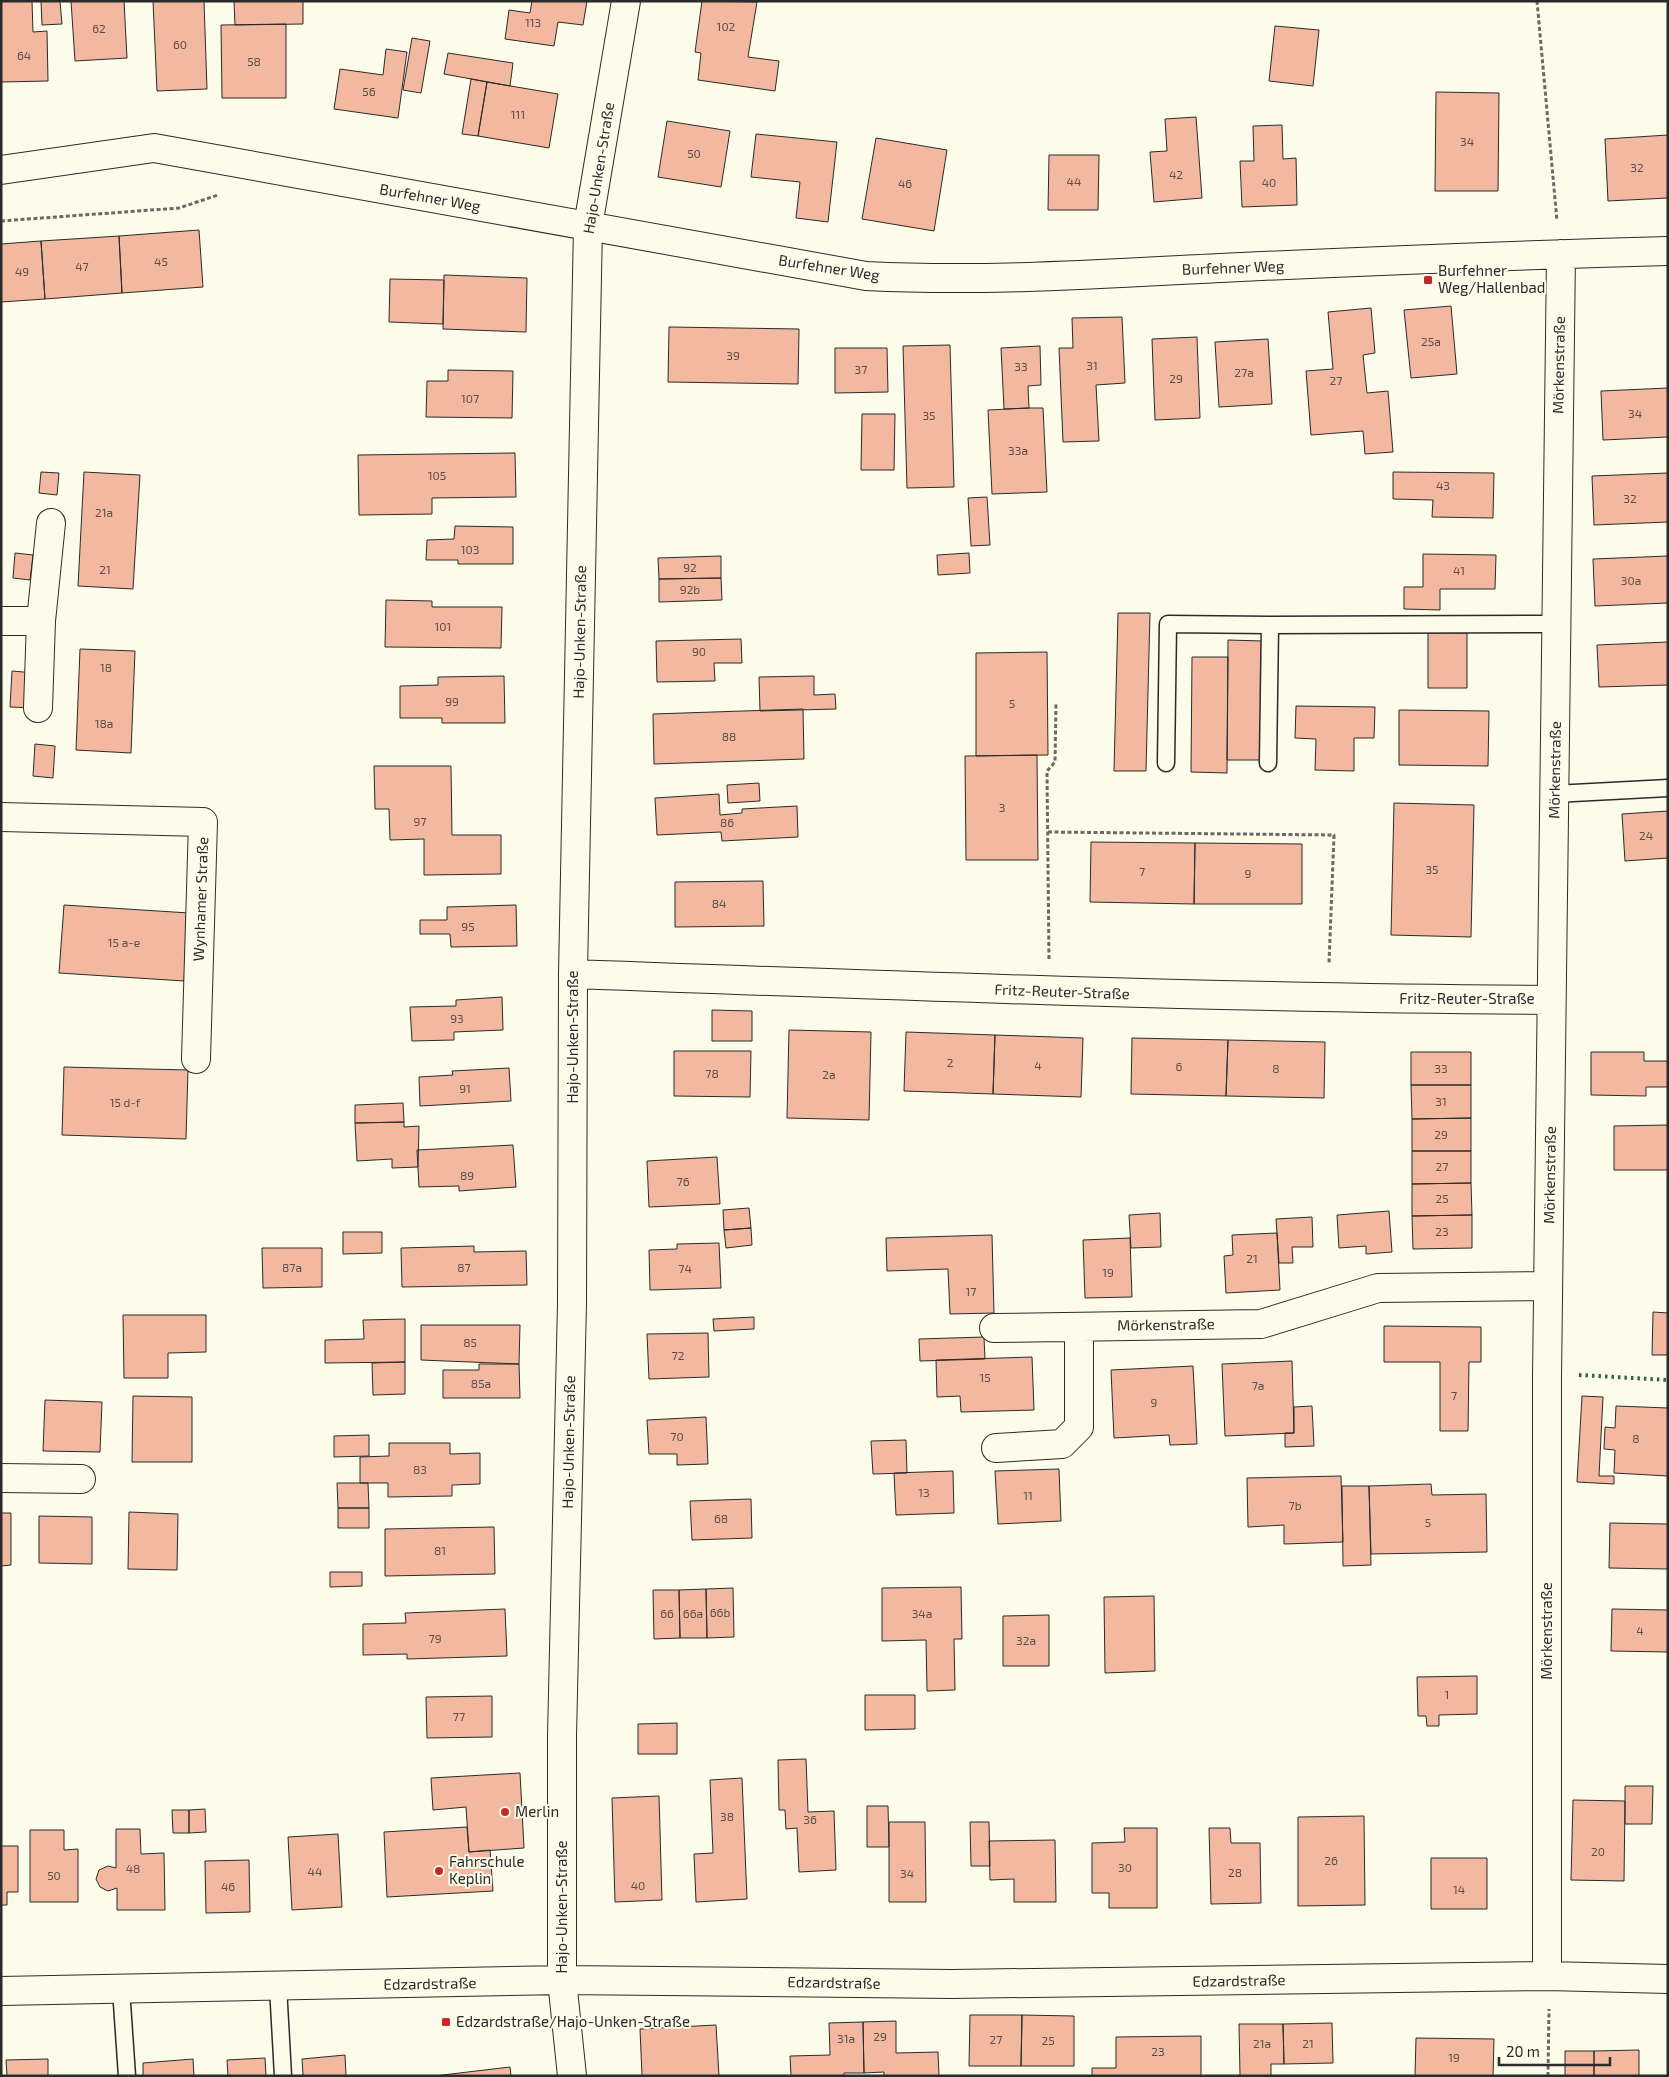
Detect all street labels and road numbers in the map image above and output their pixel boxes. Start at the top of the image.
street label: Hajo-Unken-Straße [579,101,618,235]
street label: Burfehner Weg [378,179,483,215]
street label: Burfehner Weg [777,250,882,284]
street label: Burfehner Weg [1182,256,1285,278]
street label: Mörkenstraße [1548,316,1568,414]
street label: Hajo-Unken-Straße [569,565,590,699]
street label: Mörkenstraße [1544,721,1564,819]
street label: Wynhamer Straße [189,836,211,962]
street label: Hajo-Unken-Straße [563,970,582,1104]
street label: Fritz-Reuter-Straße [994,980,1130,1002]
street label: Fritz-Reuter-Straße [1399,989,1535,1007]
street label: Mörkenstraße [1539,1126,1559,1224]
street label: Mörkenstraße [1117,1314,1215,1334]
street label: Hajo-Unken-Straße [558,1375,579,1509]
street label: Mörkenstraße [1537,1582,1555,1680]
street label: Hajo-Unken-Straße [552,1840,571,1974]
street label: Edzardstraße [1192,1970,1286,1990]
street label: Edzardstraße [787,1972,881,1992]
street label: Edzardstraße [383,1973,477,1993]

